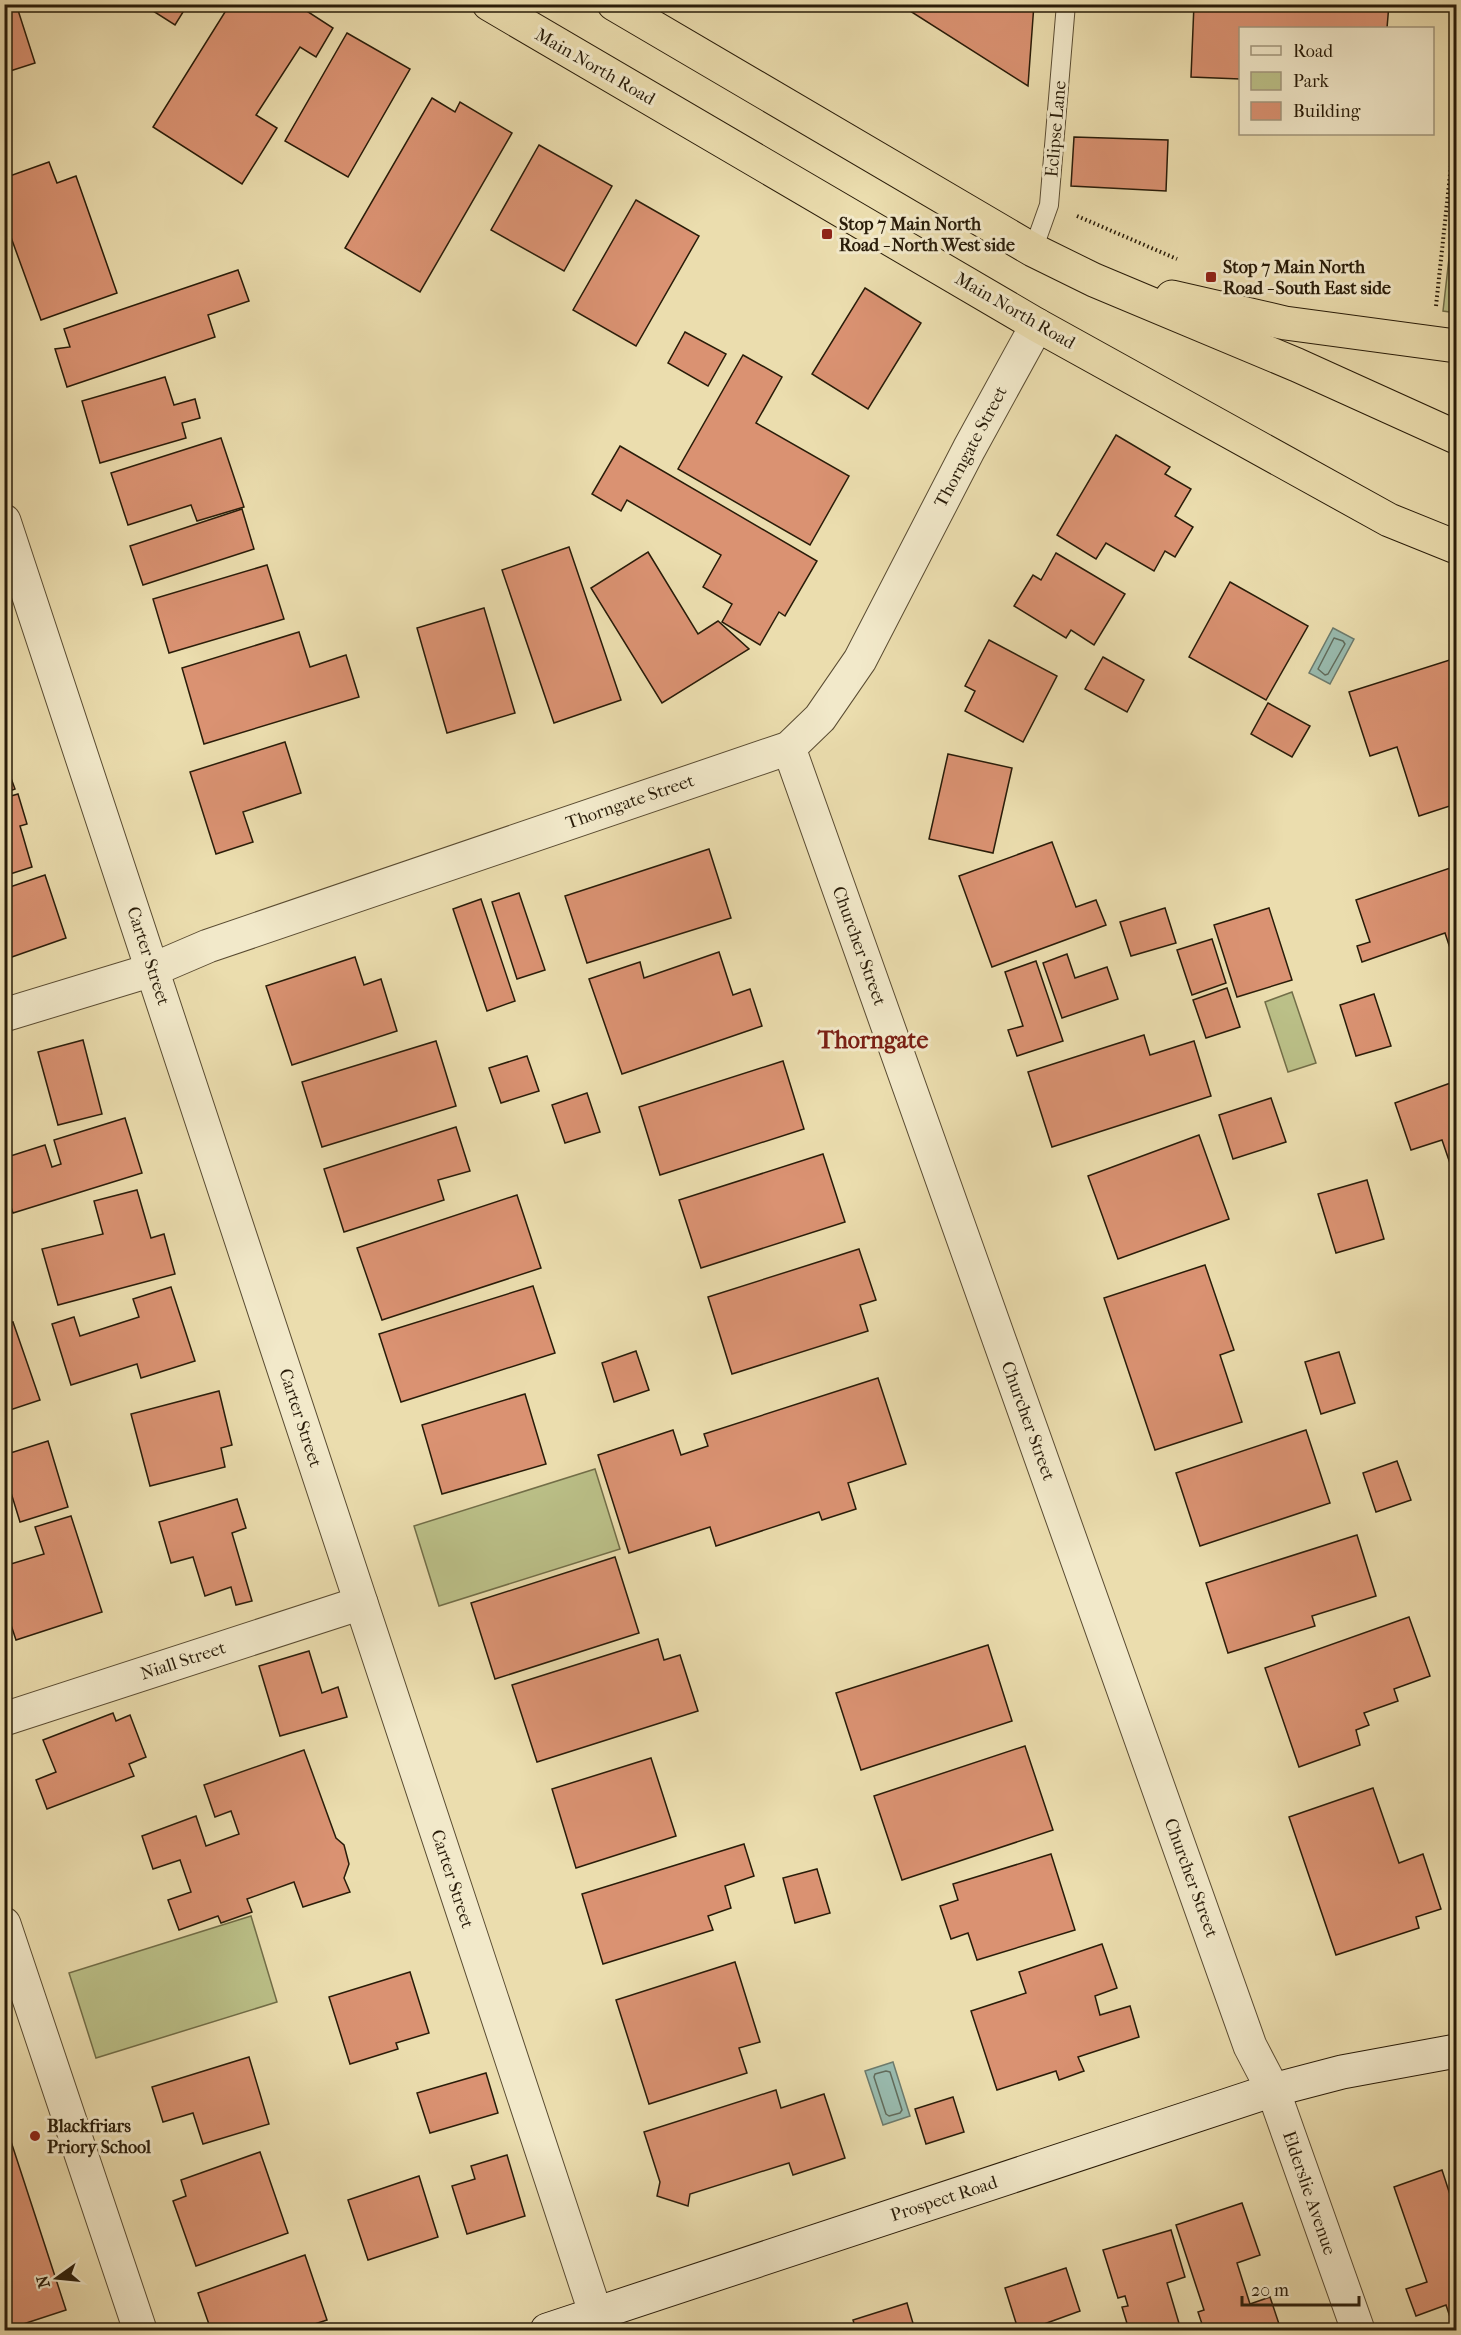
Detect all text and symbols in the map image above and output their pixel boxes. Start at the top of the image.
street label: Main North Road [531,24,659,110]
legend [1239,27,1434,135]
text: Road [1293,41,1333,62]
text: Park [1293,71,1330,92]
street label: Eclipse Lane [1041,80,1071,178]
text: Building [1293,101,1361,122]
place label: Stop 7 Main North Road - North West side [839,214,1015,256]
marker: Stop 7 Main North Road - North West side [820,227,834,241]
place label: Stop 7 Main North Road - South East side [1223,257,1391,299]
street label: Main North Road [951,268,1079,354]
marker: Stop 7 Main North Road - South East side [1204,270,1218,284]
street label: Thorngate Street [930,382,1012,511]
street label: Thorngate Street [563,770,697,834]
street label: Churcher Street [828,883,891,1009]
street label: Carter Street [122,904,174,1009]
district label: Thorngate [817,1026,928,1054]
street label: Churcher Street [997,1358,1060,1484]
street label: Carter Street [274,1366,326,1471]
street label: Niall Street [138,1637,229,1685]
street label: Churcher Street [1160,1815,1223,1941]
street label: Carter Street [426,1827,478,1932]
place label: Blackfriars Priory School [47,2116,152,2158]
street label: Elderslie Avenue [1278,2128,1340,2258]
marker: Blackfriars Priory School [28,2129,42,2143]
street label: Prospect Road [888,2172,1000,2226]
north arrow [27,2248,87,2308]
scale bar [1242,2269,1359,2307]
text: N [32,2273,54,2290]
text: 20 m [1251,2280,1289,2301]

